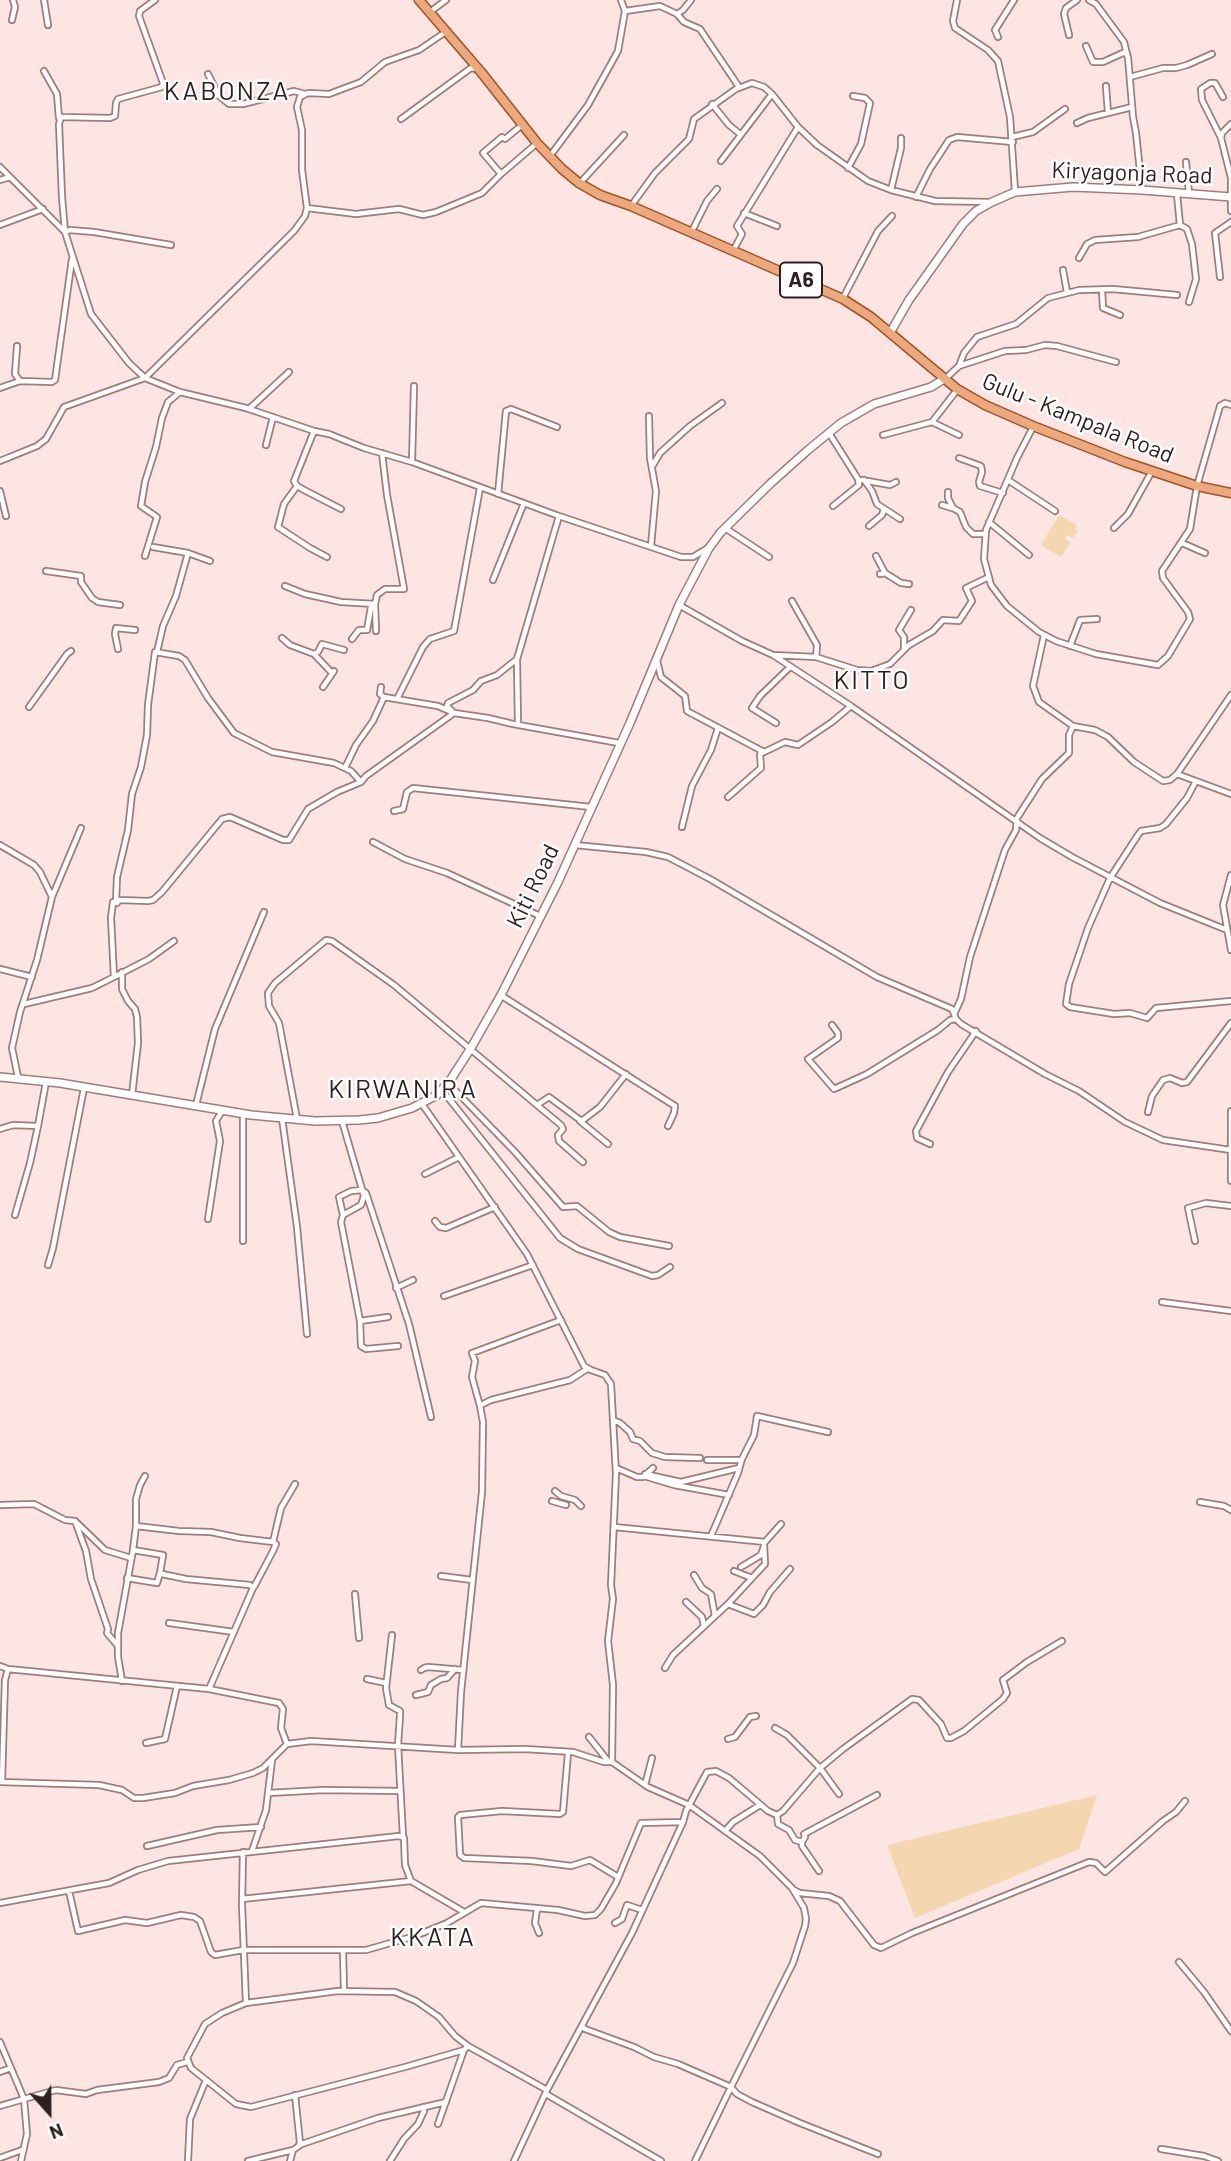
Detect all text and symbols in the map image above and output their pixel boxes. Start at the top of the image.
district label: KABONZA [165,75,289,107]
street label: Kiryagonja Road [1051,156,1213,190]
road number: A6 [780,262,822,298]
street label: Gulu - Kampala Road [978,367,1178,469]
district label: KITTO [834,664,910,696]
street label: Kiti Road [501,840,565,932]
district label: KIRWANIRA [329,1073,477,1105]
district label: KKATA [391,1921,475,1953]
north arrow [14,2077,84,2147]
text: N [47,2119,67,2145]

